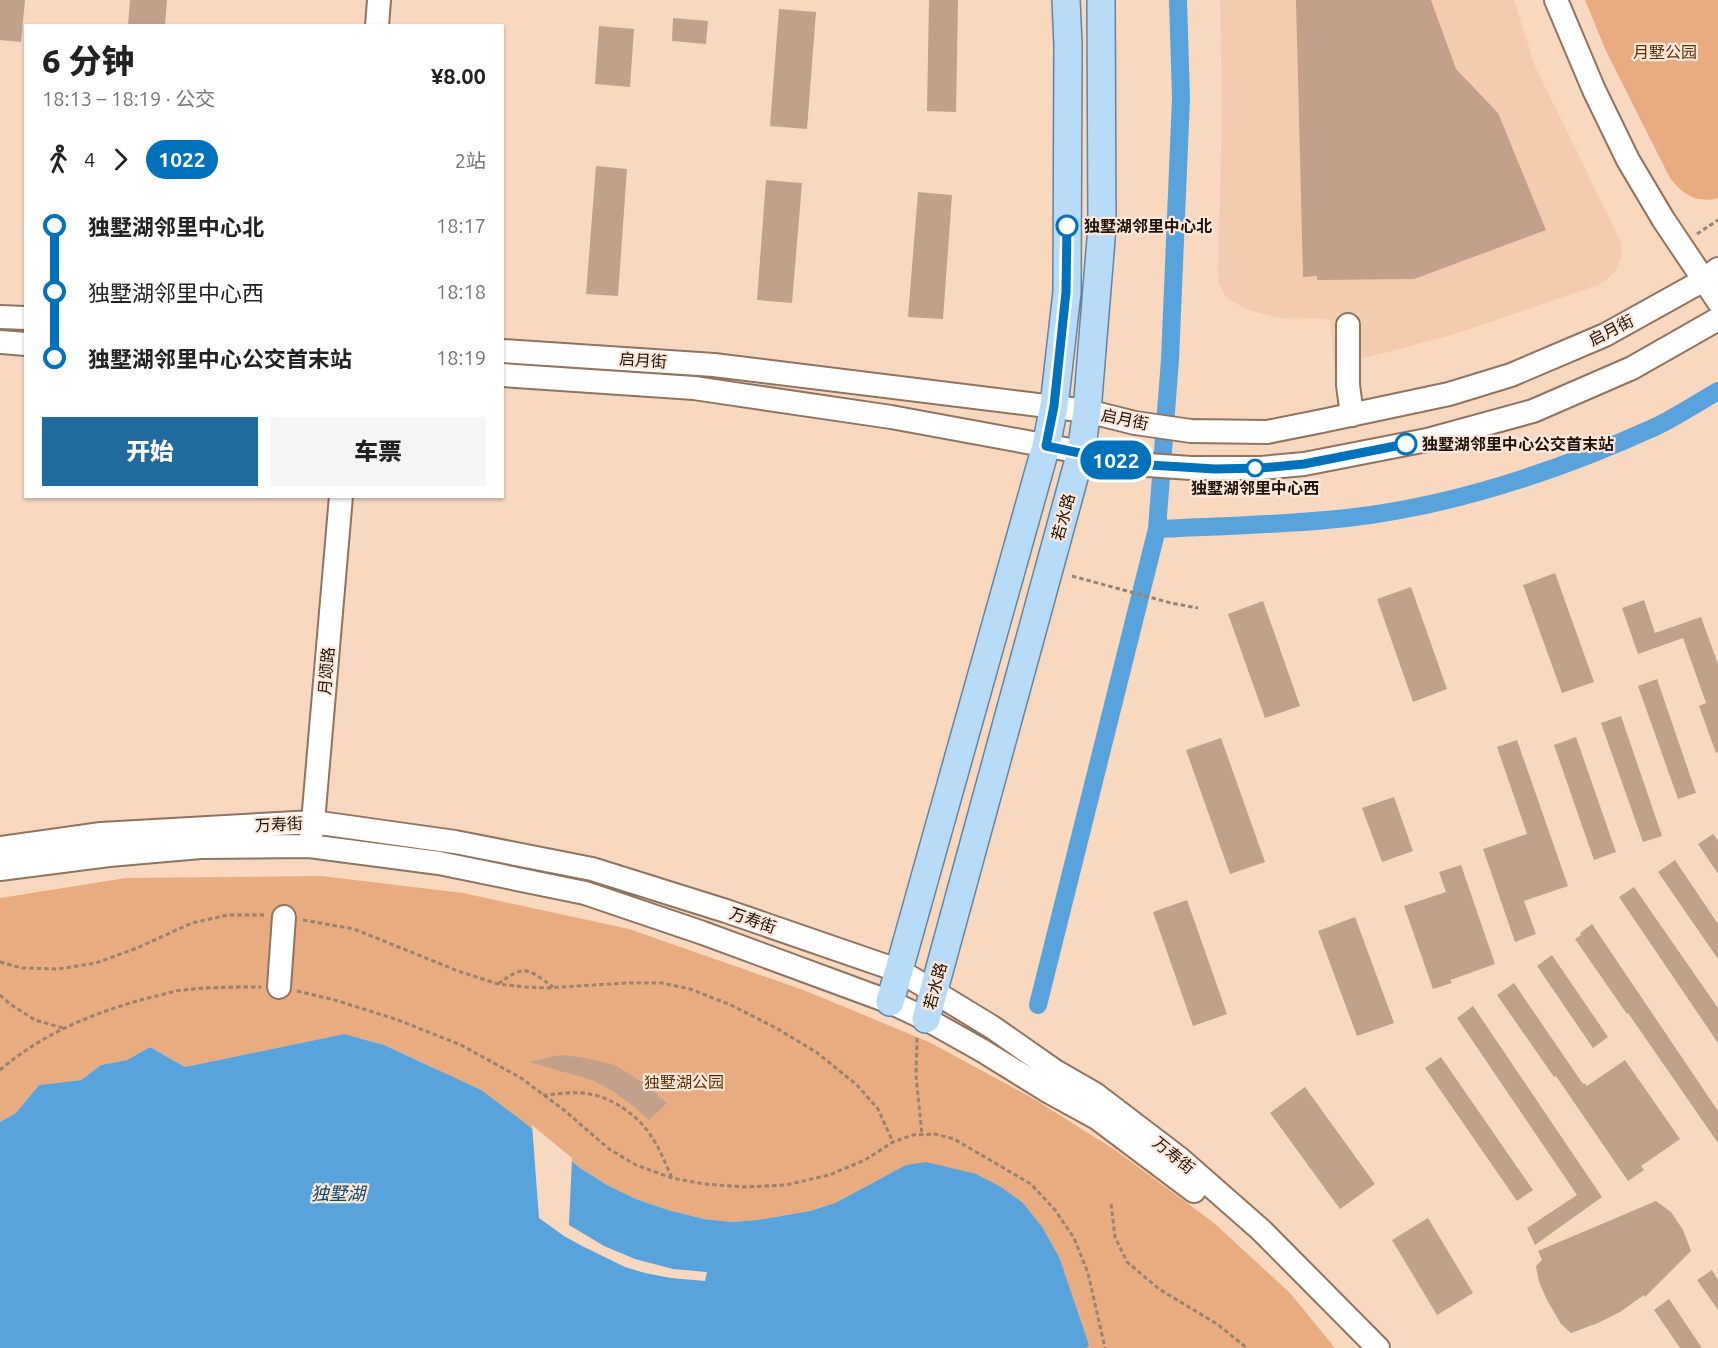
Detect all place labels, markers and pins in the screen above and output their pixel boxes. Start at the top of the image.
marker: 独墅湖邻里中心北 [1056,215,1078,237]
place label: 独墅湖邻里中心北 [1084,217,1212,235]
marker: 独墅湖邻里中心公交首末站 [1395,433,1417,455]
place label: 独墅湖邻里中心公交首末站 [1422,435,1614,453]
marker: 独墅湖邻里中心西 [1246,459,1264,477]
place label: 独墅湖邻里中心西 [1191,479,1319,497]

